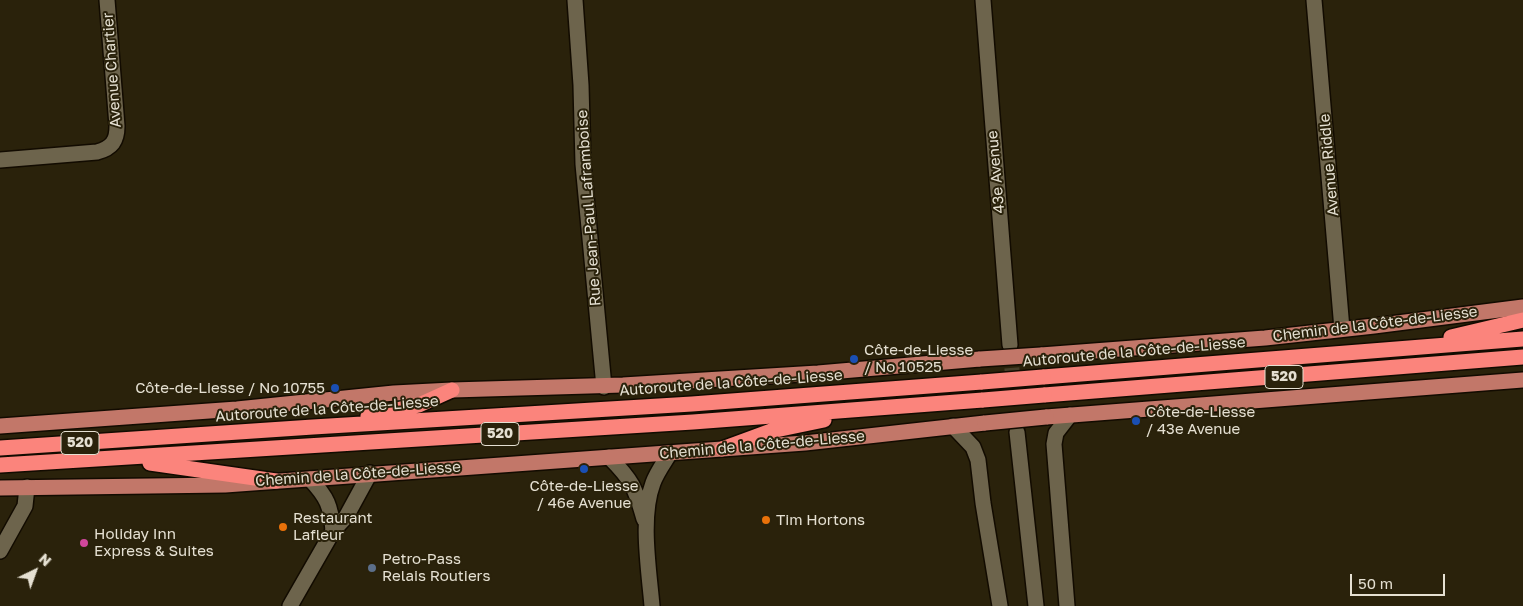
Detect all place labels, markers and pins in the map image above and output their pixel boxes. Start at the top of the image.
place label: Côte-de-Liesse / No 10525 [864,341,973,376]
marker: Côte-de-Liesse / No 10525 [848,353,860,365]
place label: Côte-de-Liesse / No 10755 [135,379,325,397]
marker: Côte-de-Liesse / No 10755 [329,382,341,394]
place label: Côte-de-Liesse / 43e Avenue [1146,403,1255,438]
marker: Côte-de-Liesse / 43e Avenue [1130,415,1142,427]
marker: Côte-de-Liesse / 46e Avenue [578,463,590,475]
place label: Côte-de-Liesse / 46e Avenue [529,477,639,512]
place label: Restaurant Lafleur [293,509,372,544]
place label: Tim Hortons [776,511,865,529]
marker: Tim Hortons [760,514,772,526]
marker: Restaurant Lafleur [277,521,289,533]
place label: Holiday Inn Express & Suites [94,525,214,560]
marker: Holiday Inn Express & Suites [78,537,90,549]
place label: Petro-Pass Relais Routiers [382,550,490,585]
marker: Petro-Pass Relais Routiers [366,562,378,574]

